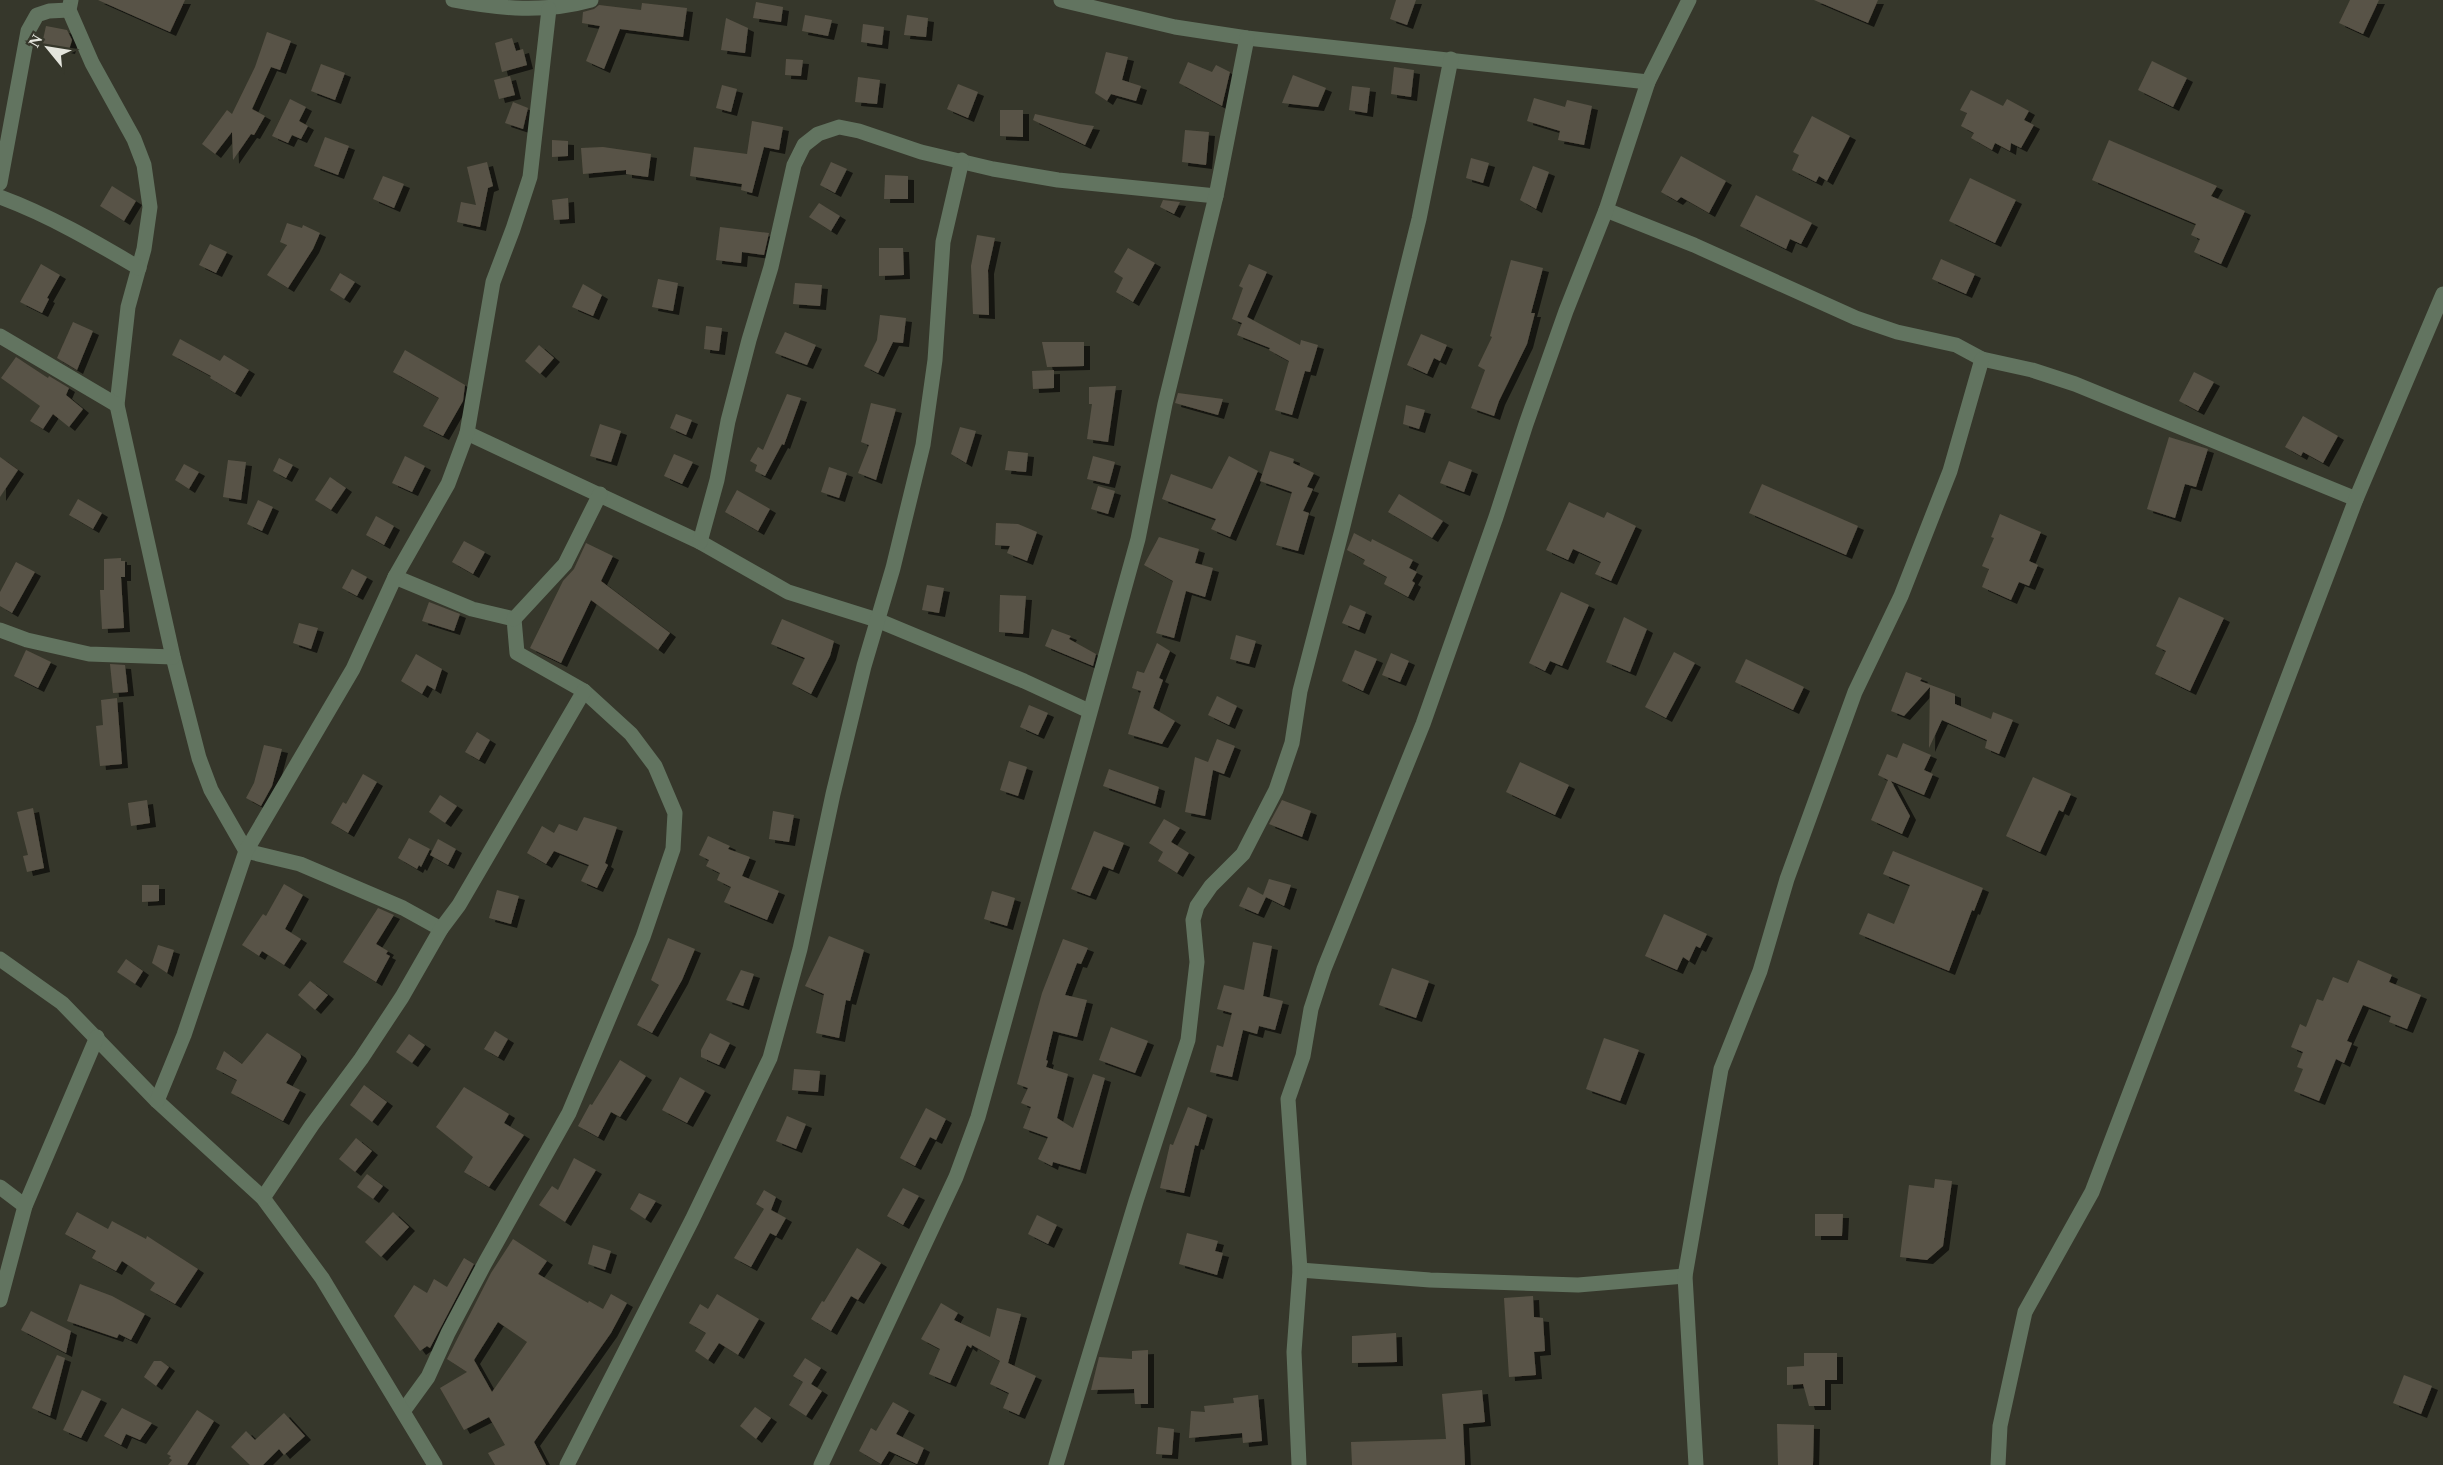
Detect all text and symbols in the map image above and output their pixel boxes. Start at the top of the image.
north arrow [18,18,78,78]
text: N [25,31,46,50]

